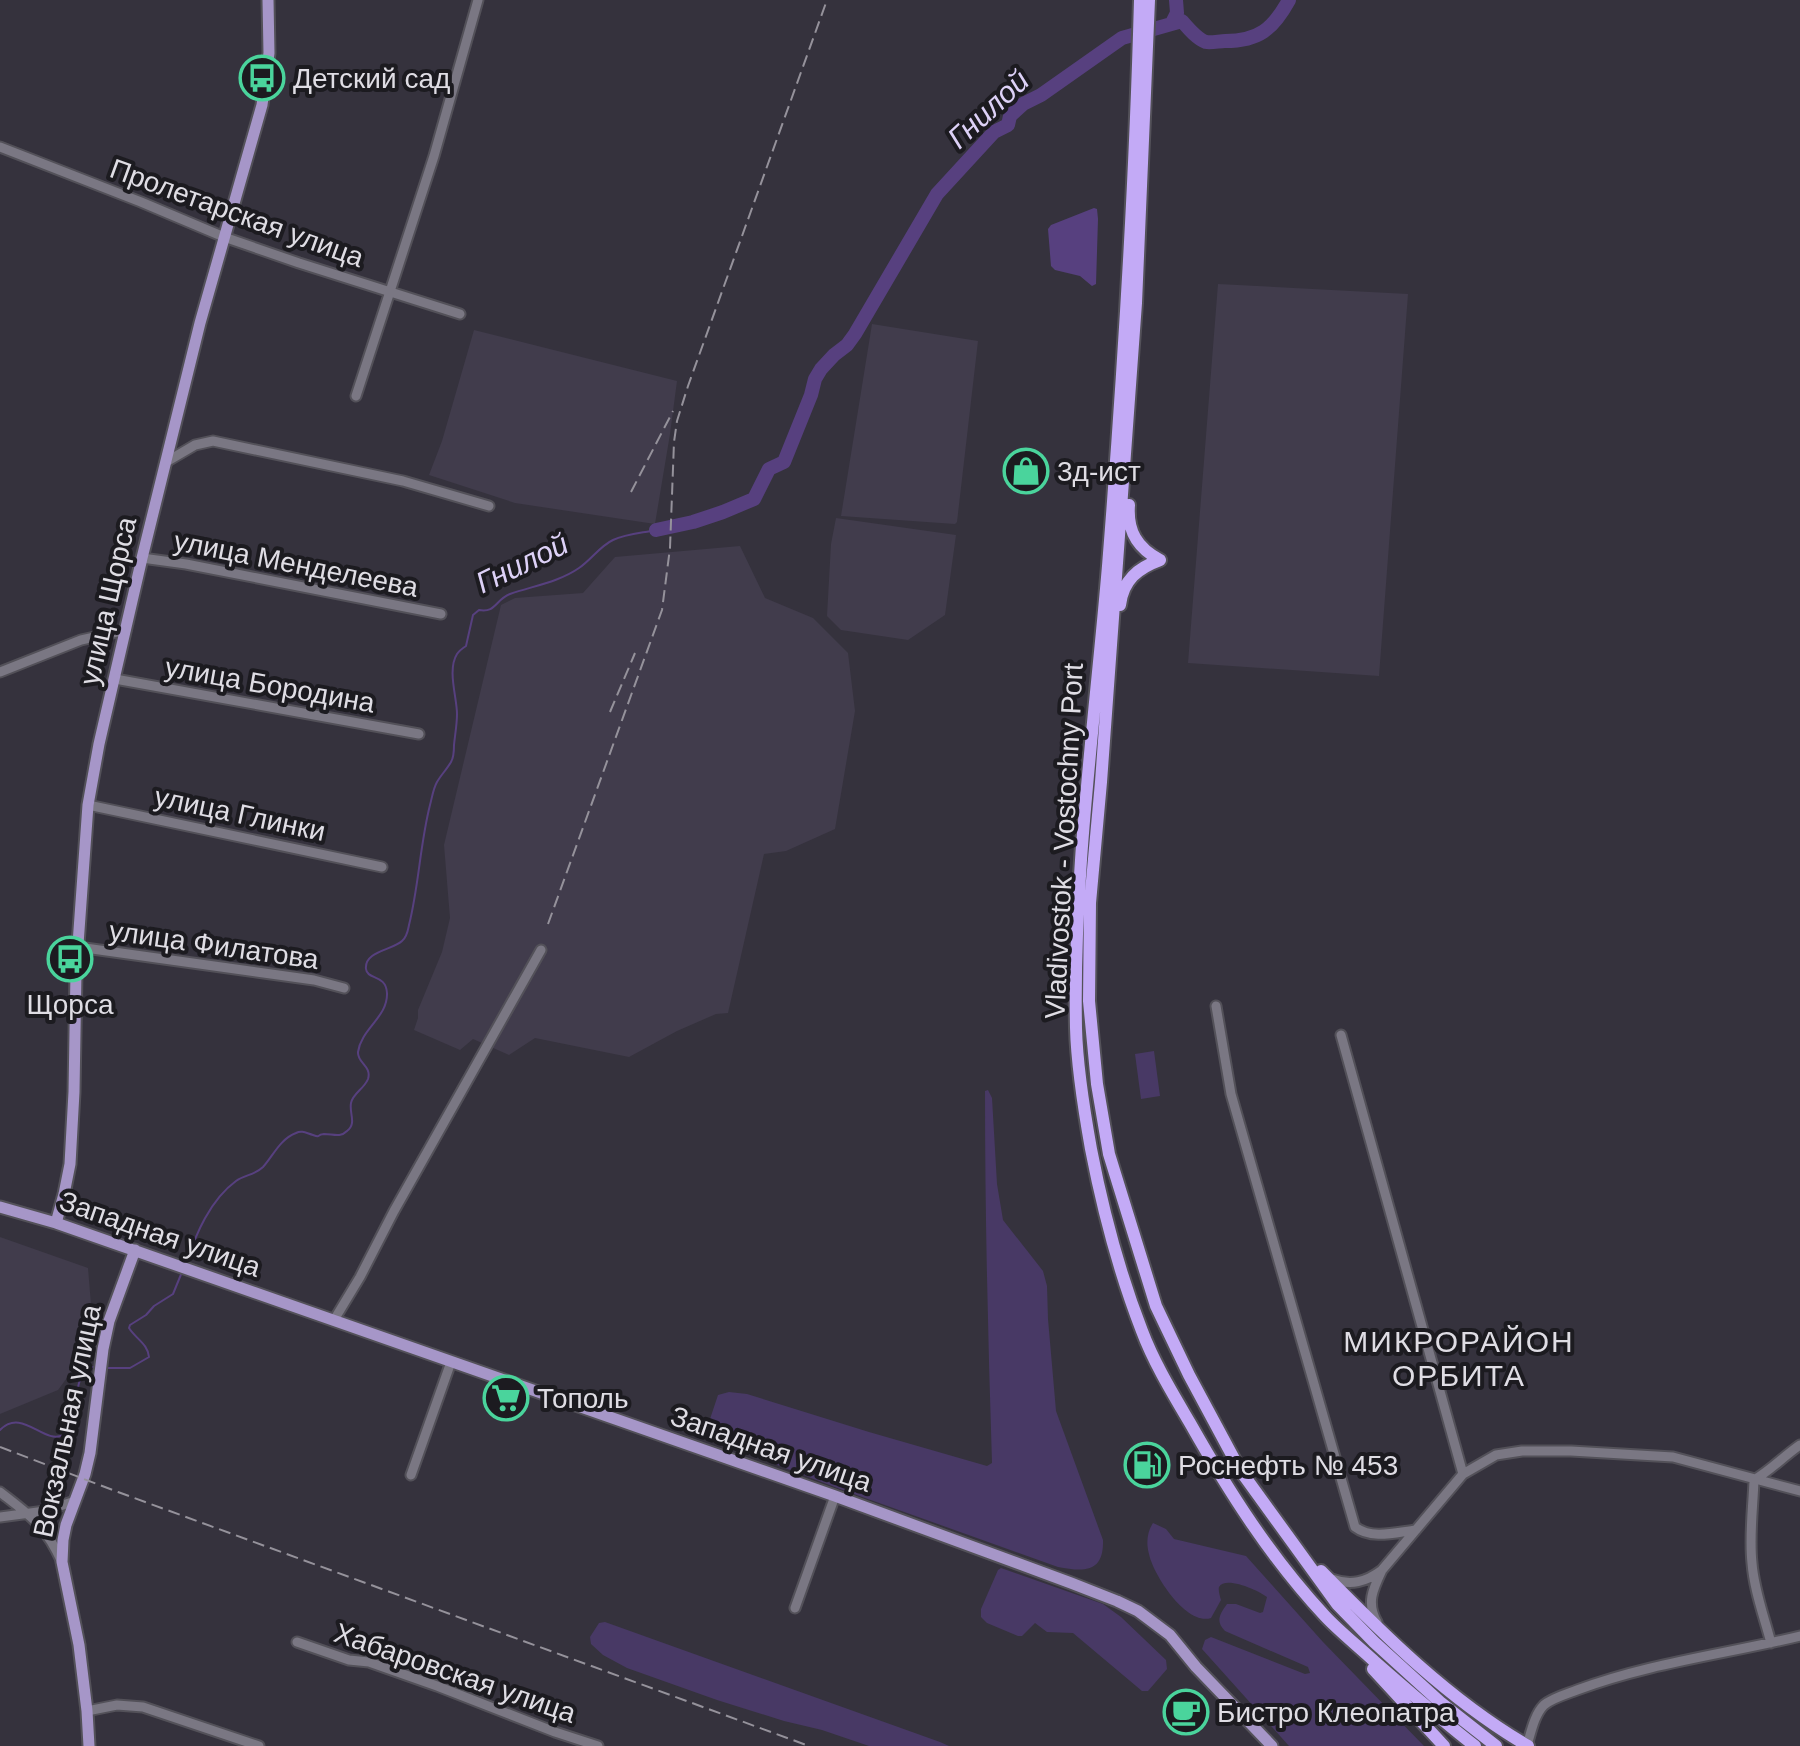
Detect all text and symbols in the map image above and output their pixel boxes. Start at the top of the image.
bus stop icon: Детский сад [238,54,286,102]
place label: Детский сад [293,63,450,94]
water label: Гнилой [941,63,1035,155]
street label: Пролетарская улица [106,153,368,273]
shop icon: 3д-ист [1002,447,1050,495]
place label: 3д-ист [1057,456,1141,487]
street label: улица Щорса [74,513,143,688]
street label: улица Менделеева [171,525,421,603]
water label: Гнилой [471,526,574,599]
street label: улица Бородина [163,651,378,719]
street label: Vladivostok - Vostochny Port [1039,662,1089,1020]
street label: улица Глинки [152,781,328,847]
street label: улица Филатова [107,915,321,975]
bus stop icon: Щорса [46,935,94,983]
place label: Щорса [27,989,114,1020]
street label: Западная улица [55,1185,265,1283]
street label: Вокзальная улица [27,1301,107,1540]
district label: МИКРОРАЙОН ОРБИТА [1343,1325,1575,1392]
supermarket icon: Тополь [482,1374,530,1422]
place label: Тополь [537,1383,629,1414]
street label: Западная улица [666,1400,876,1498]
fuel station icon: Роснефть № 453 [1123,1441,1171,1489]
place label: Роснефть № 453 [1178,1450,1398,1481]
street label: Хабаровская улица [330,1617,580,1729]
cafe icon: Бистро Клеопатра [1162,1688,1210,1736]
place label: Бистро Клеопатра [1217,1697,1455,1728]

